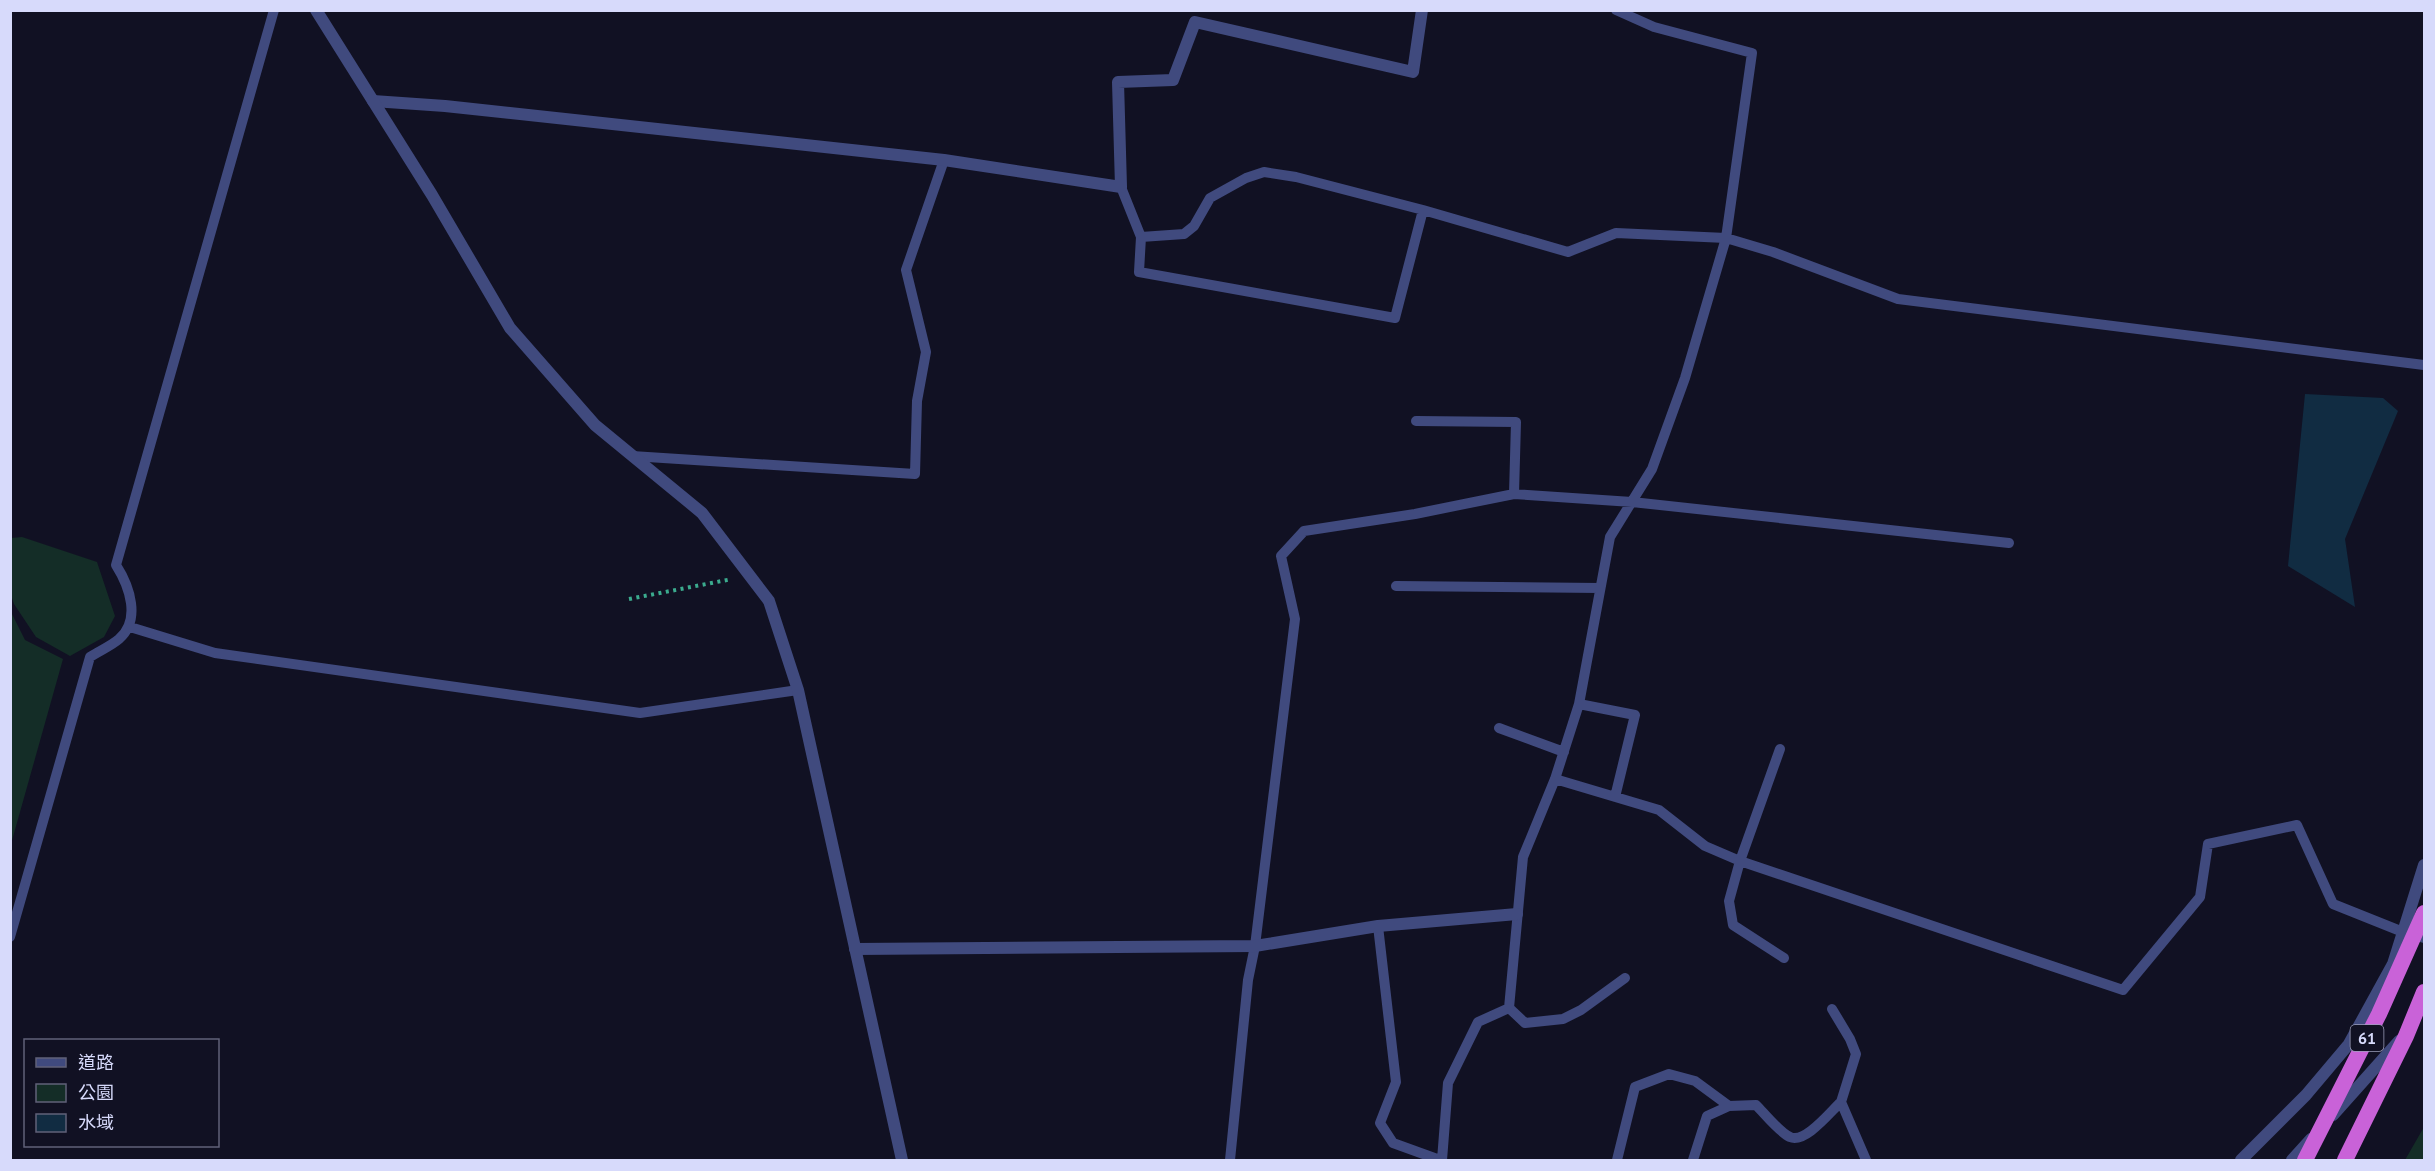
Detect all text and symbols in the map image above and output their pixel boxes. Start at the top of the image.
road number: 61 [2350,1025,2384,1051]
legend [24,1039,219,1147]
text: 道路 [78,1051,114,1074]
text: 公園 [78,1081,114,1104]
text: 水域 [78,1111,114,1134]

